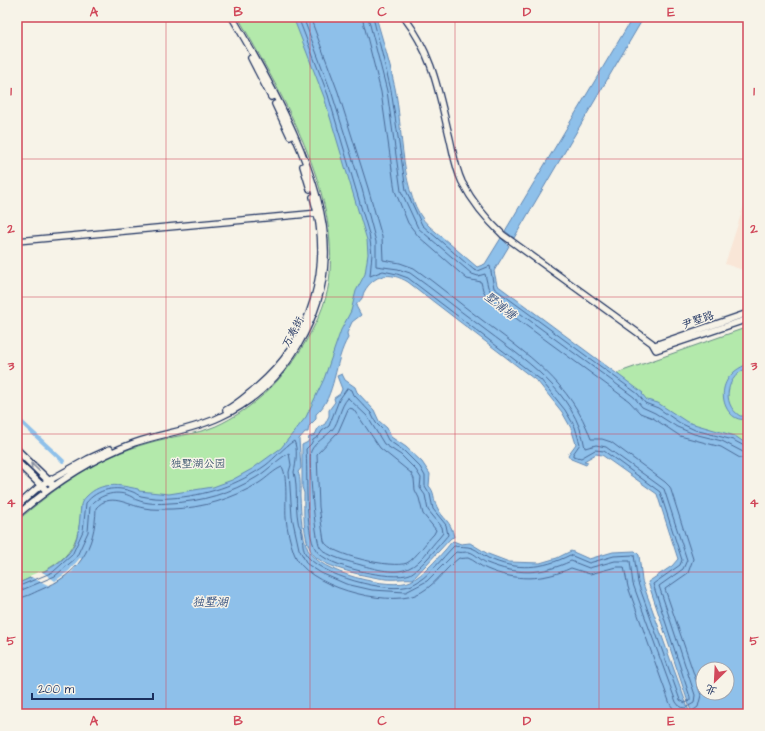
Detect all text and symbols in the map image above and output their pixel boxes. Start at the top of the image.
text: A [90,3,99,21]
text: B [233,3,243,21]
text: C [377,3,387,21]
text: D [523,3,532,21]
text: E [667,3,675,21]
text: 1 [10,82,12,100]
text: 1 [753,82,755,100]
text: 2 [6,220,15,238]
text: 2 [749,220,758,238]
water label: 墅浦塘 [481,288,521,325]
street label: 尹墅路 [680,308,716,332]
street label: 万寿街 [279,313,308,350]
text: 3 [7,357,15,375]
text: 3 [750,357,758,375]
park label: 独墅湖公园 [171,456,226,471]
one-way arrow [30,462,40,472]
text: 4 [7,494,16,512]
text: 4 [750,494,759,512]
water label: 独墅湖 [192,594,229,611]
text: 5 [6,632,16,650]
text: 5 [749,632,759,650]
north arrow [695,661,735,701]
scale bar [32,675,153,701]
text: 200 m [38,681,75,698]
text: 北 [703,681,719,699]
text: A [90,712,99,730]
text: B [233,712,243,730]
text: C [377,712,387,730]
text: D [523,712,532,730]
text: E [667,712,675,730]

